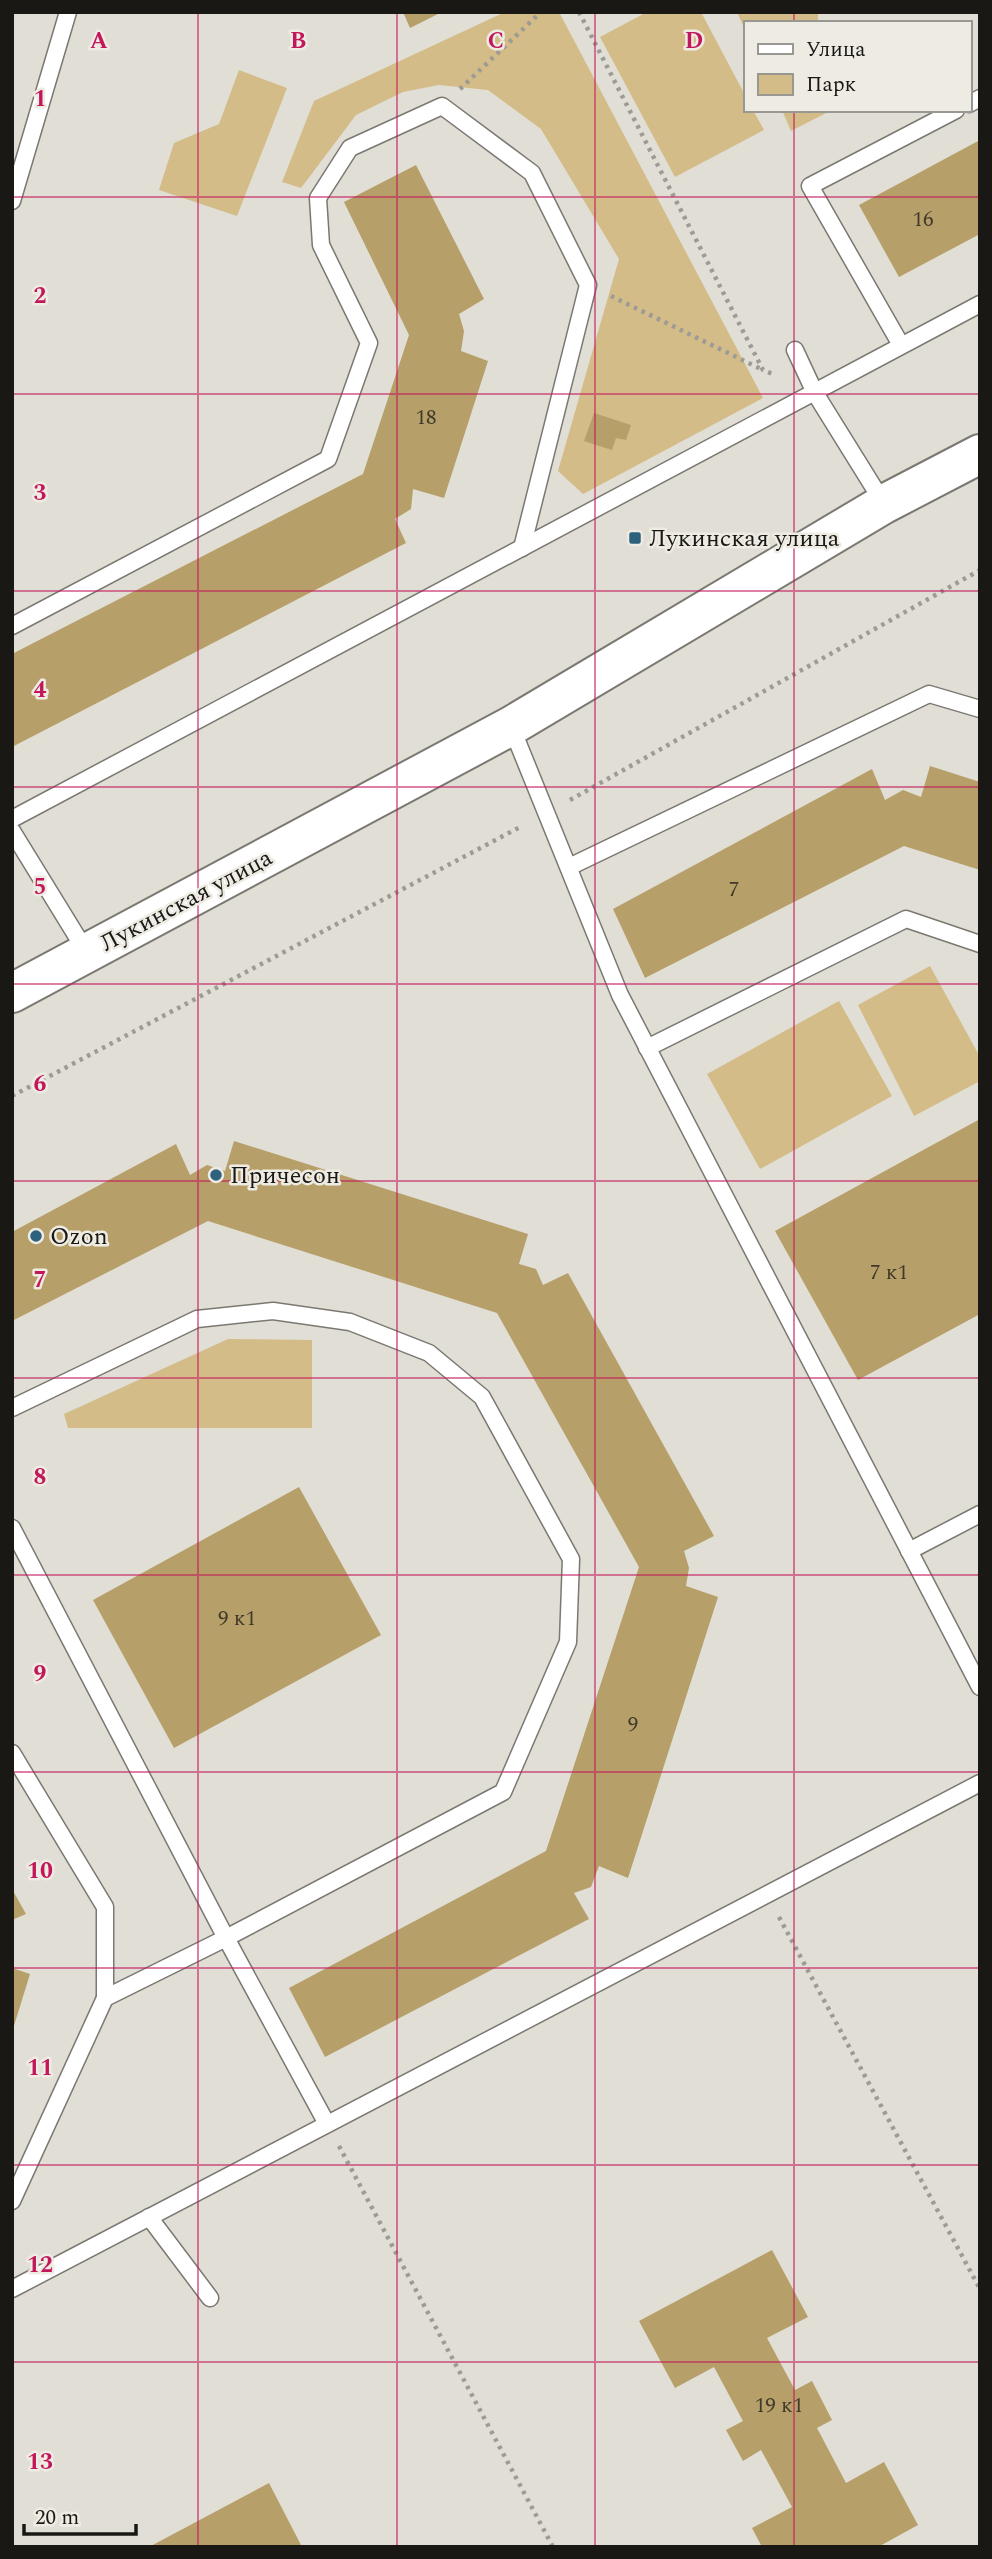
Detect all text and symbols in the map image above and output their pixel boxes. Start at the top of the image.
legend [744,21,971,112]
text: A [90,24,108,59]
text: B [290,24,306,59]
text: C [488,24,504,59]
text: D [685,24,703,59]
text: Улица [806,34,866,66]
text: Парк [806,69,857,101]
text: 1 [34,82,46,117]
house number: 16 [913,204,934,236]
text: 2 [34,279,47,314]
house number: 18 [416,402,437,434]
text: 3 [34,476,47,511]
place label: Лукинская улица [649,521,840,557]
marker: Лукинская улица [627,530,643,546]
text: 4 [34,673,47,708]
street label: Лукинская улица [94,840,279,962]
text: 5 [34,870,46,905]
house number: 7 [729,874,739,906]
text: 6 [34,1067,47,1102]
place label: Причесон [230,1158,340,1194]
marker: Причесон [208,1167,224,1183]
place label: Ozon [50,1219,108,1255]
marker: Ozon [28,1228,44,1244]
house number: 7 к1 [870,1257,908,1289]
text: 7 [34,1263,46,1298]
text: 8 [34,1460,46,1495]
house number: 9 к1 [218,1603,256,1635]
text: 9 [34,1657,47,1692]
house number: 9 [628,1709,638,1741]
text: 10 [27,1854,53,1889]
text: 11 [27,2051,53,2086]
text: 12 [27,2248,53,2283]
house number: 19 к1 [755,2390,803,2422]
text: 13 [27,2445,53,2480]
scale bar [24,2492,136,2536]
text: 20 m [35,2502,79,2534]

